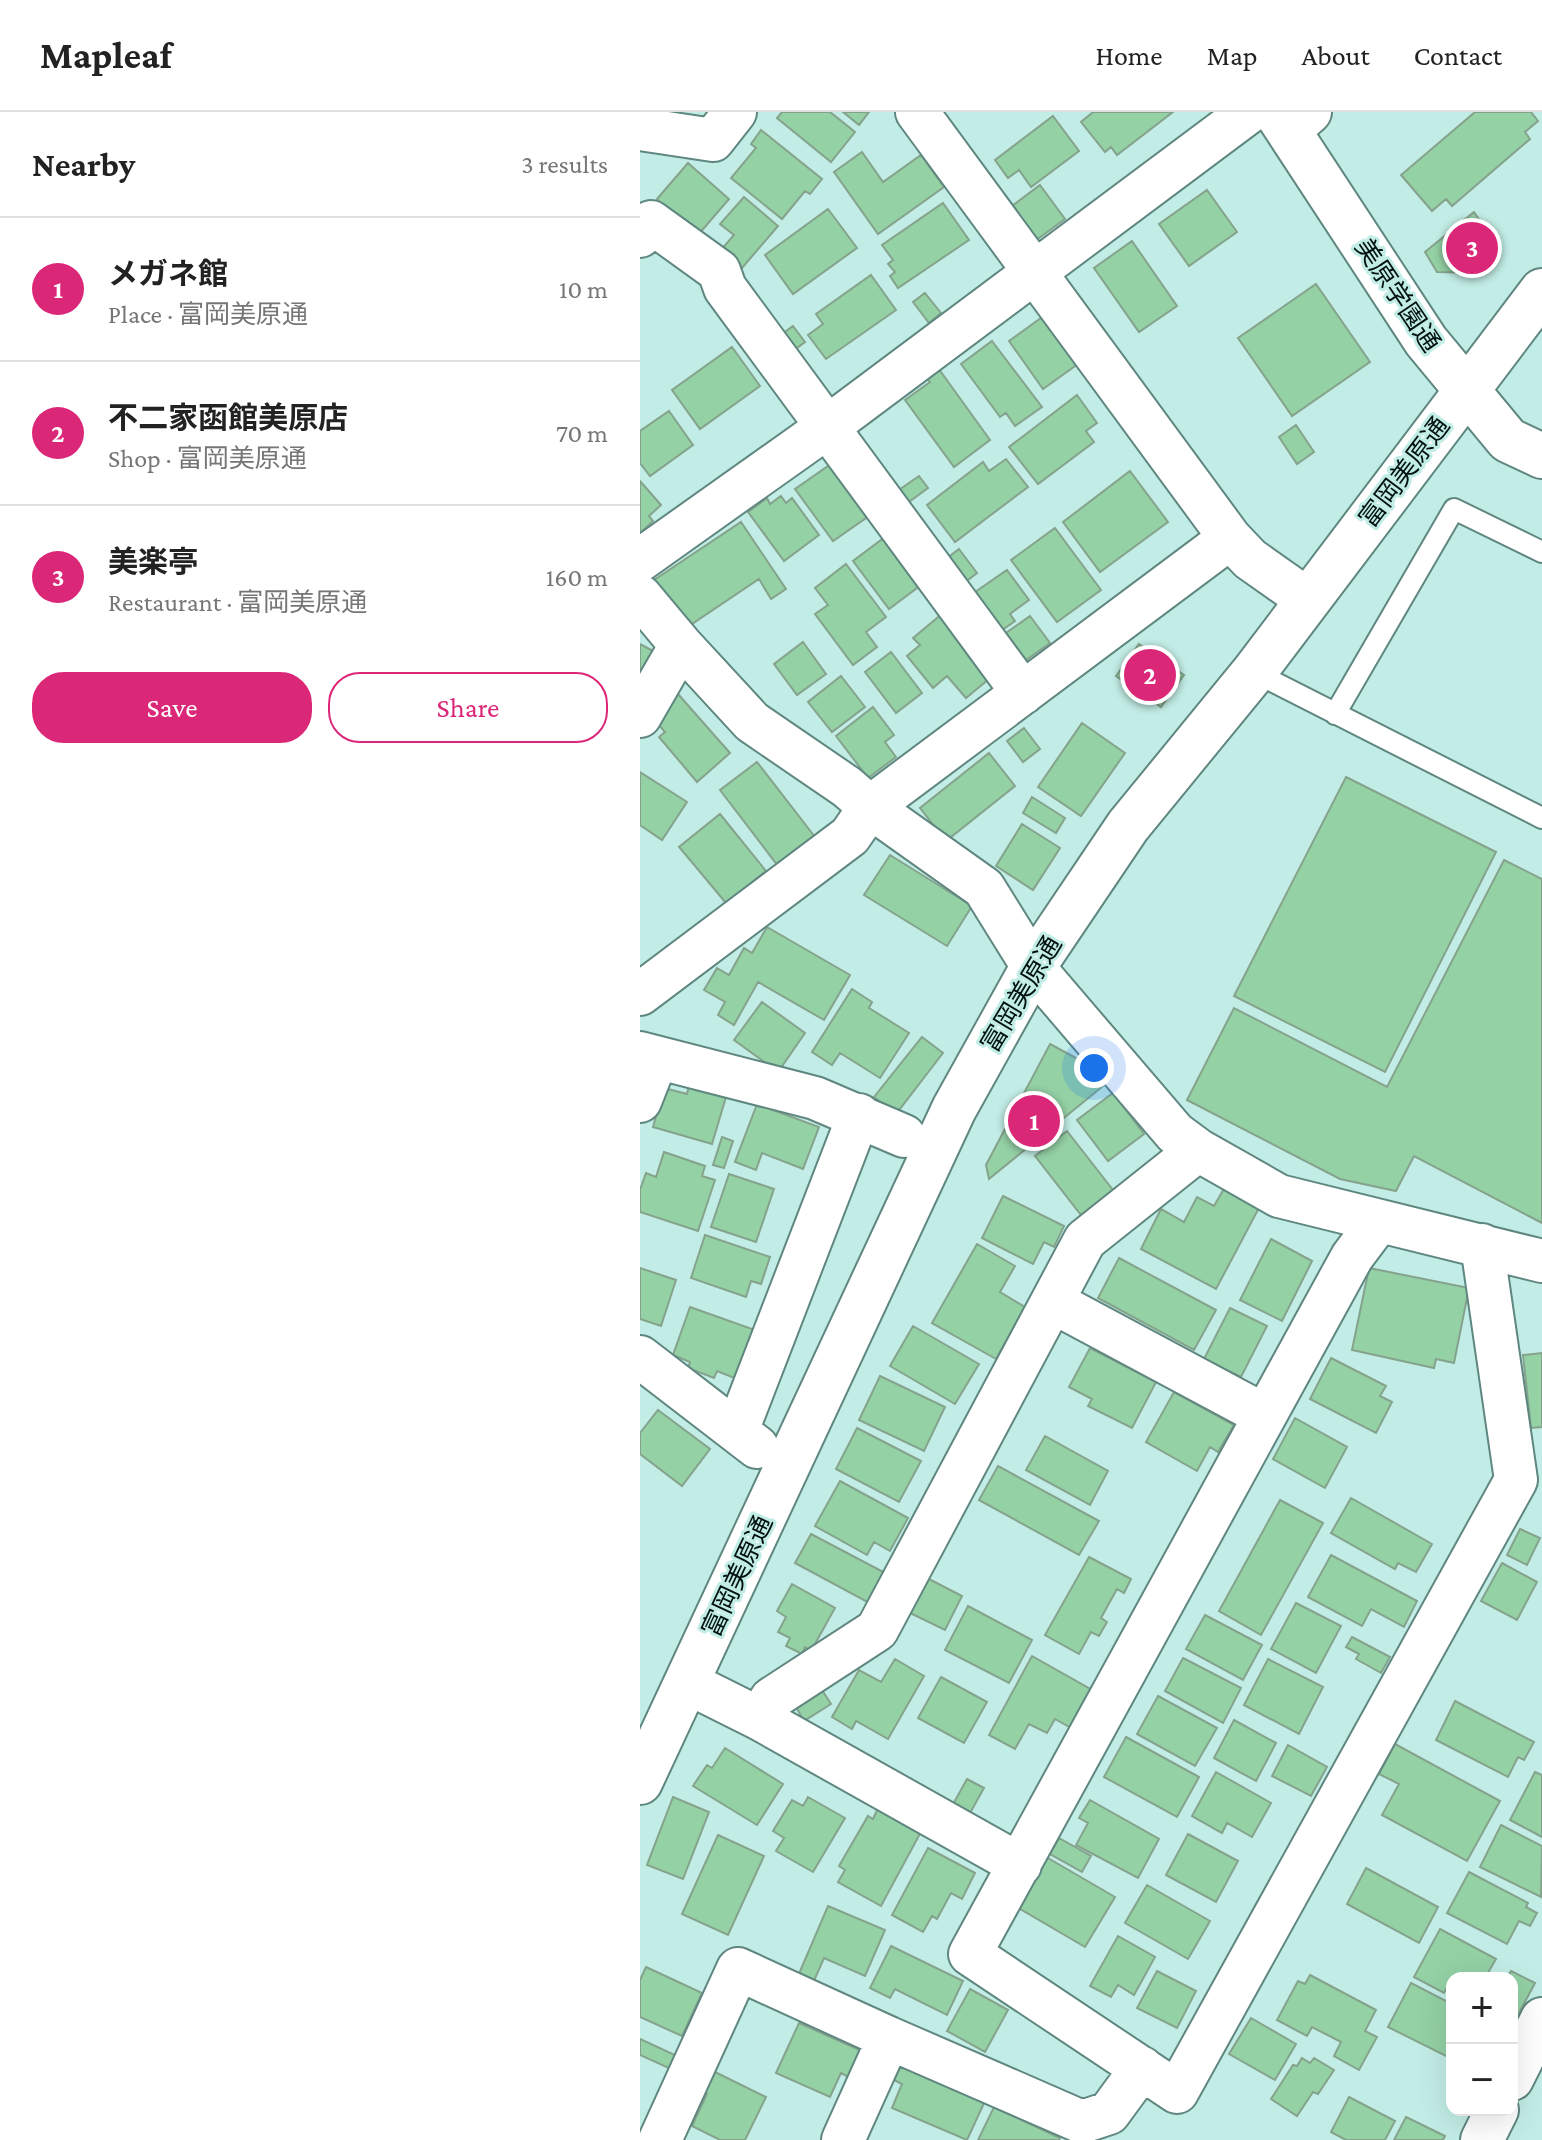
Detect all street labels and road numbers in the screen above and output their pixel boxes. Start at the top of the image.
street label: 美原学園通 [1349,233,1446,357]
street label: 富岡美原通 [1354,412,1455,533]
street label: 富岡美原通 [976,931,1067,1057]
street label: 富岡美原通 [697,1511,778,1641]

